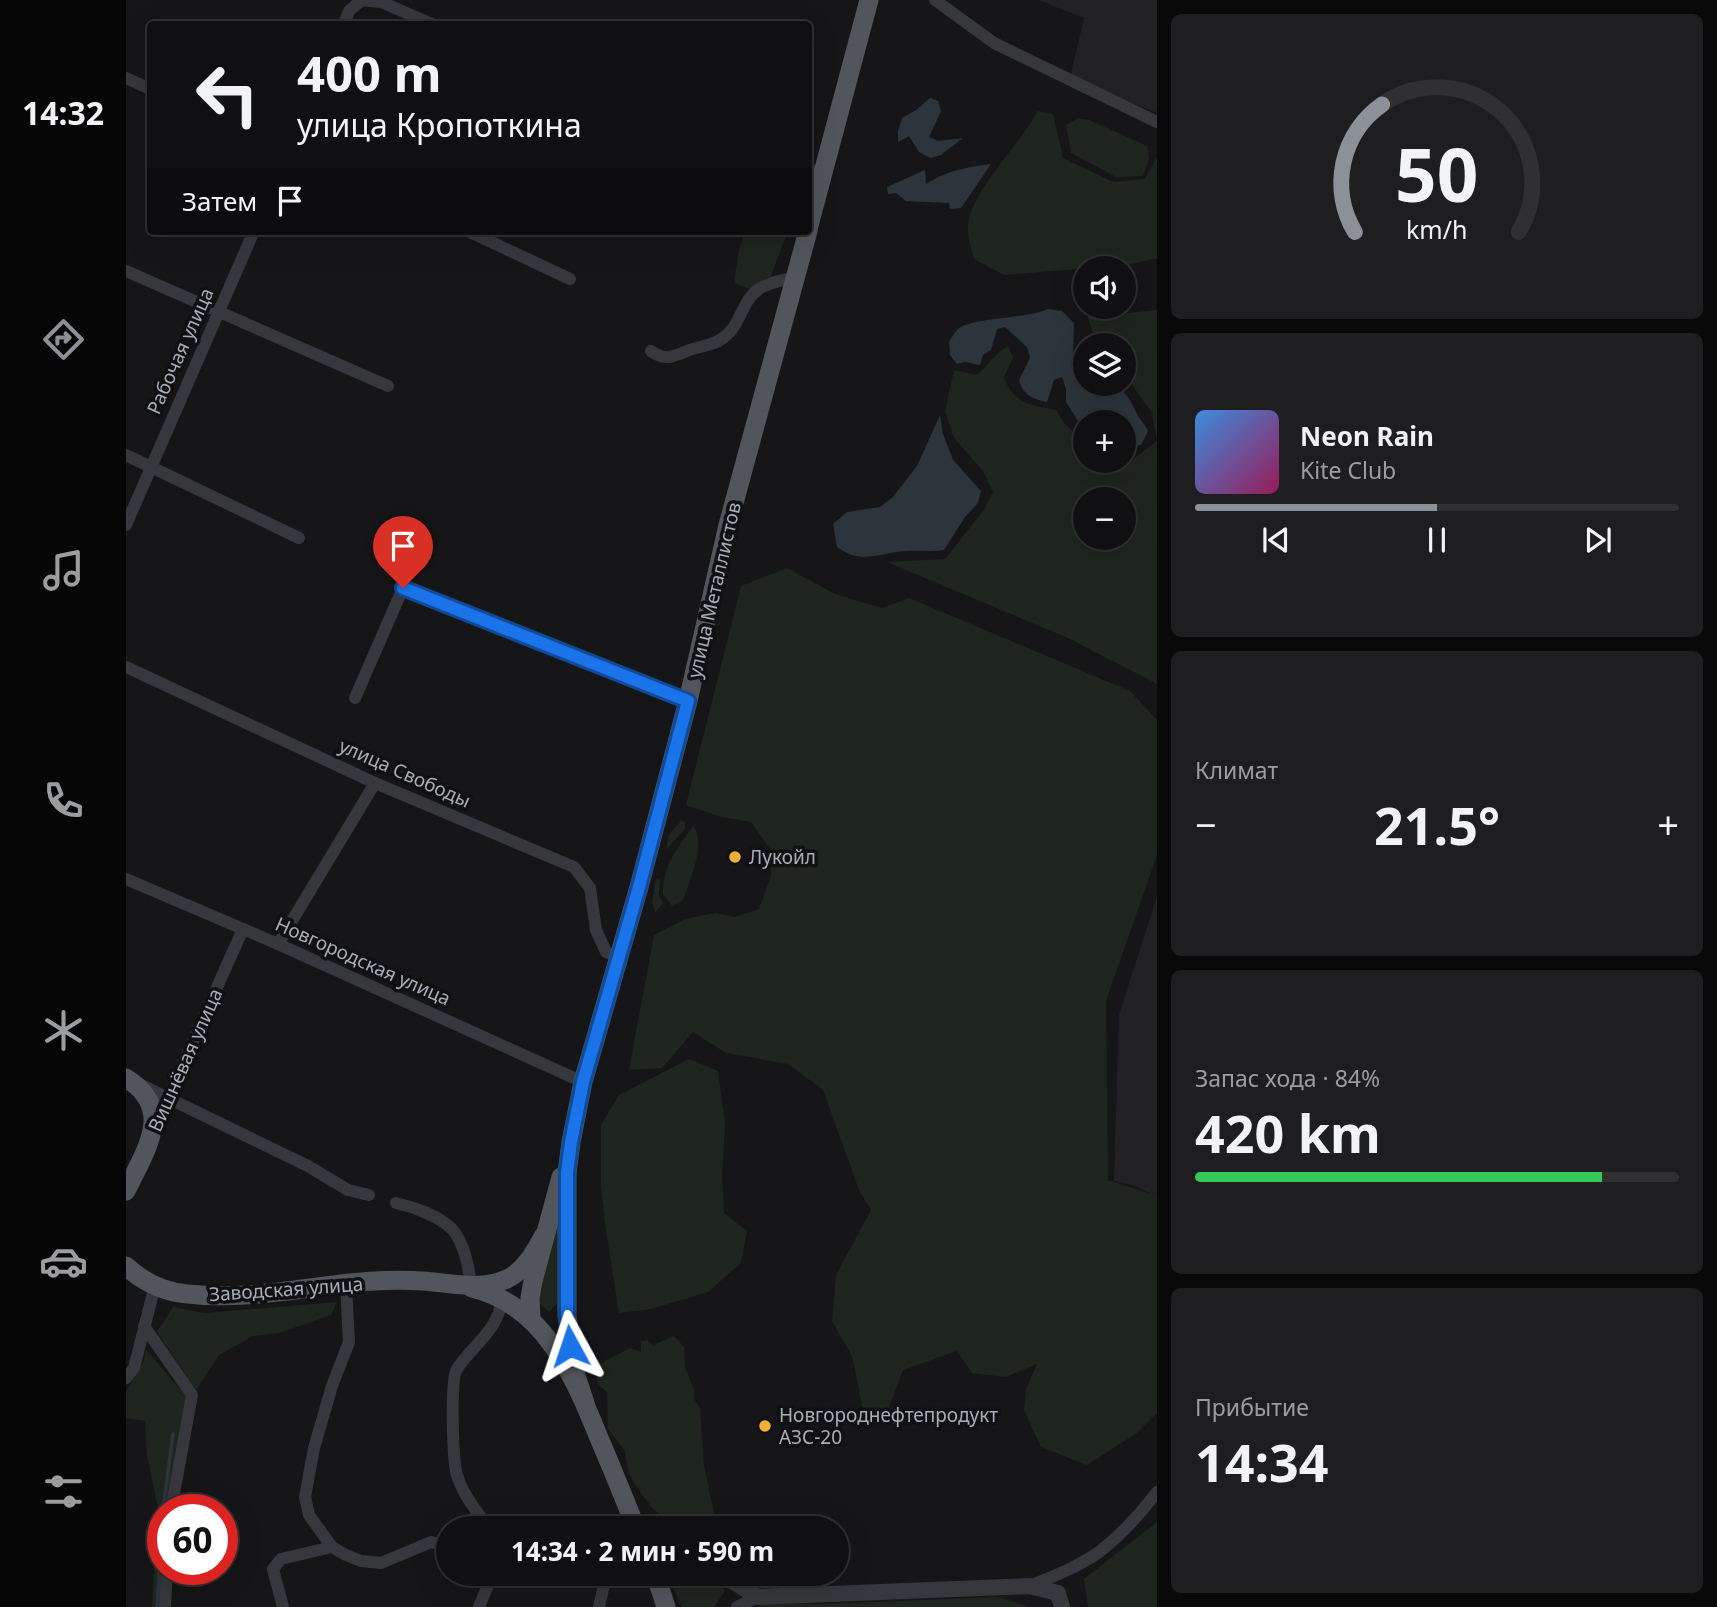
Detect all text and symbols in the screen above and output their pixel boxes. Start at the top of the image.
text: 400 m [297,40,442,106]
icon: left [182,49,273,140]
text: 14:32 [22,91,104,134]
text: улица Кропоткина [297,103,582,146]
text: 50 [1395,125,1479,224]
icon: arrive [271,182,309,220]
text: Затем [182,183,257,219]
text: km/h [1406,212,1468,246]
map controls [1073,256,1136,550]
button: sound [1073,256,1136,319]
street label: Рабочая улица [141,284,219,418]
icon: directions [39,315,88,364]
button: layers [1073,333,1136,396]
button: + [1073,410,1136,473]
text: Neon Rain [1300,418,1434,454]
text: Kite Club [1300,454,1396,486]
button: − [1073,487,1136,550]
street label: улица Металлистов [681,499,747,681]
pin [373,516,433,588]
icon: previous [1257,521,1295,559]
icon: pause [1418,521,1456,559]
icon: next [1579,521,1617,559]
icon: arrive [384,527,422,565]
icon: music [39,546,88,595]
street label: улица Свободы [335,732,475,814]
text: Климат [1195,754,1278,786]
icon: phone [39,776,88,825]
text: 21.5° [1374,789,1500,860]
text: − [1195,798,1217,850]
text: + [1657,798,1679,850]
place label: Лукойл [749,844,816,870]
marker: Лукойл [727,849,743,865]
street label: Новгородская улица [271,911,455,1011]
street label: Вишнёвая улица [142,984,228,1136]
icon: climate [39,1006,88,1055]
text: Запас хода · 84% [1195,1062,1380,1094]
text: 420 km [1195,1097,1381,1168]
icon: car [39,1237,88,1286]
street label: Заводская улица [208,1271,364,1307]
position arrow [533,1309,607,1383]
text: Прибытие [1195,1391,1309,1423]
place label: Новгороднефтепродукт АЗС-20 [779,1402,998,1450]
marker: Новгороднефтепродукт АЗС-20 [757,1418,773,1434]
text: 14:34 [1195,1426,1329,1497]
icon: filters [39,1467,88,1516]
speed limit sign: 60 [147,1494,238,1585]
text: 14:34 · 2 мин · 590 m [511,1533,774,1569]

